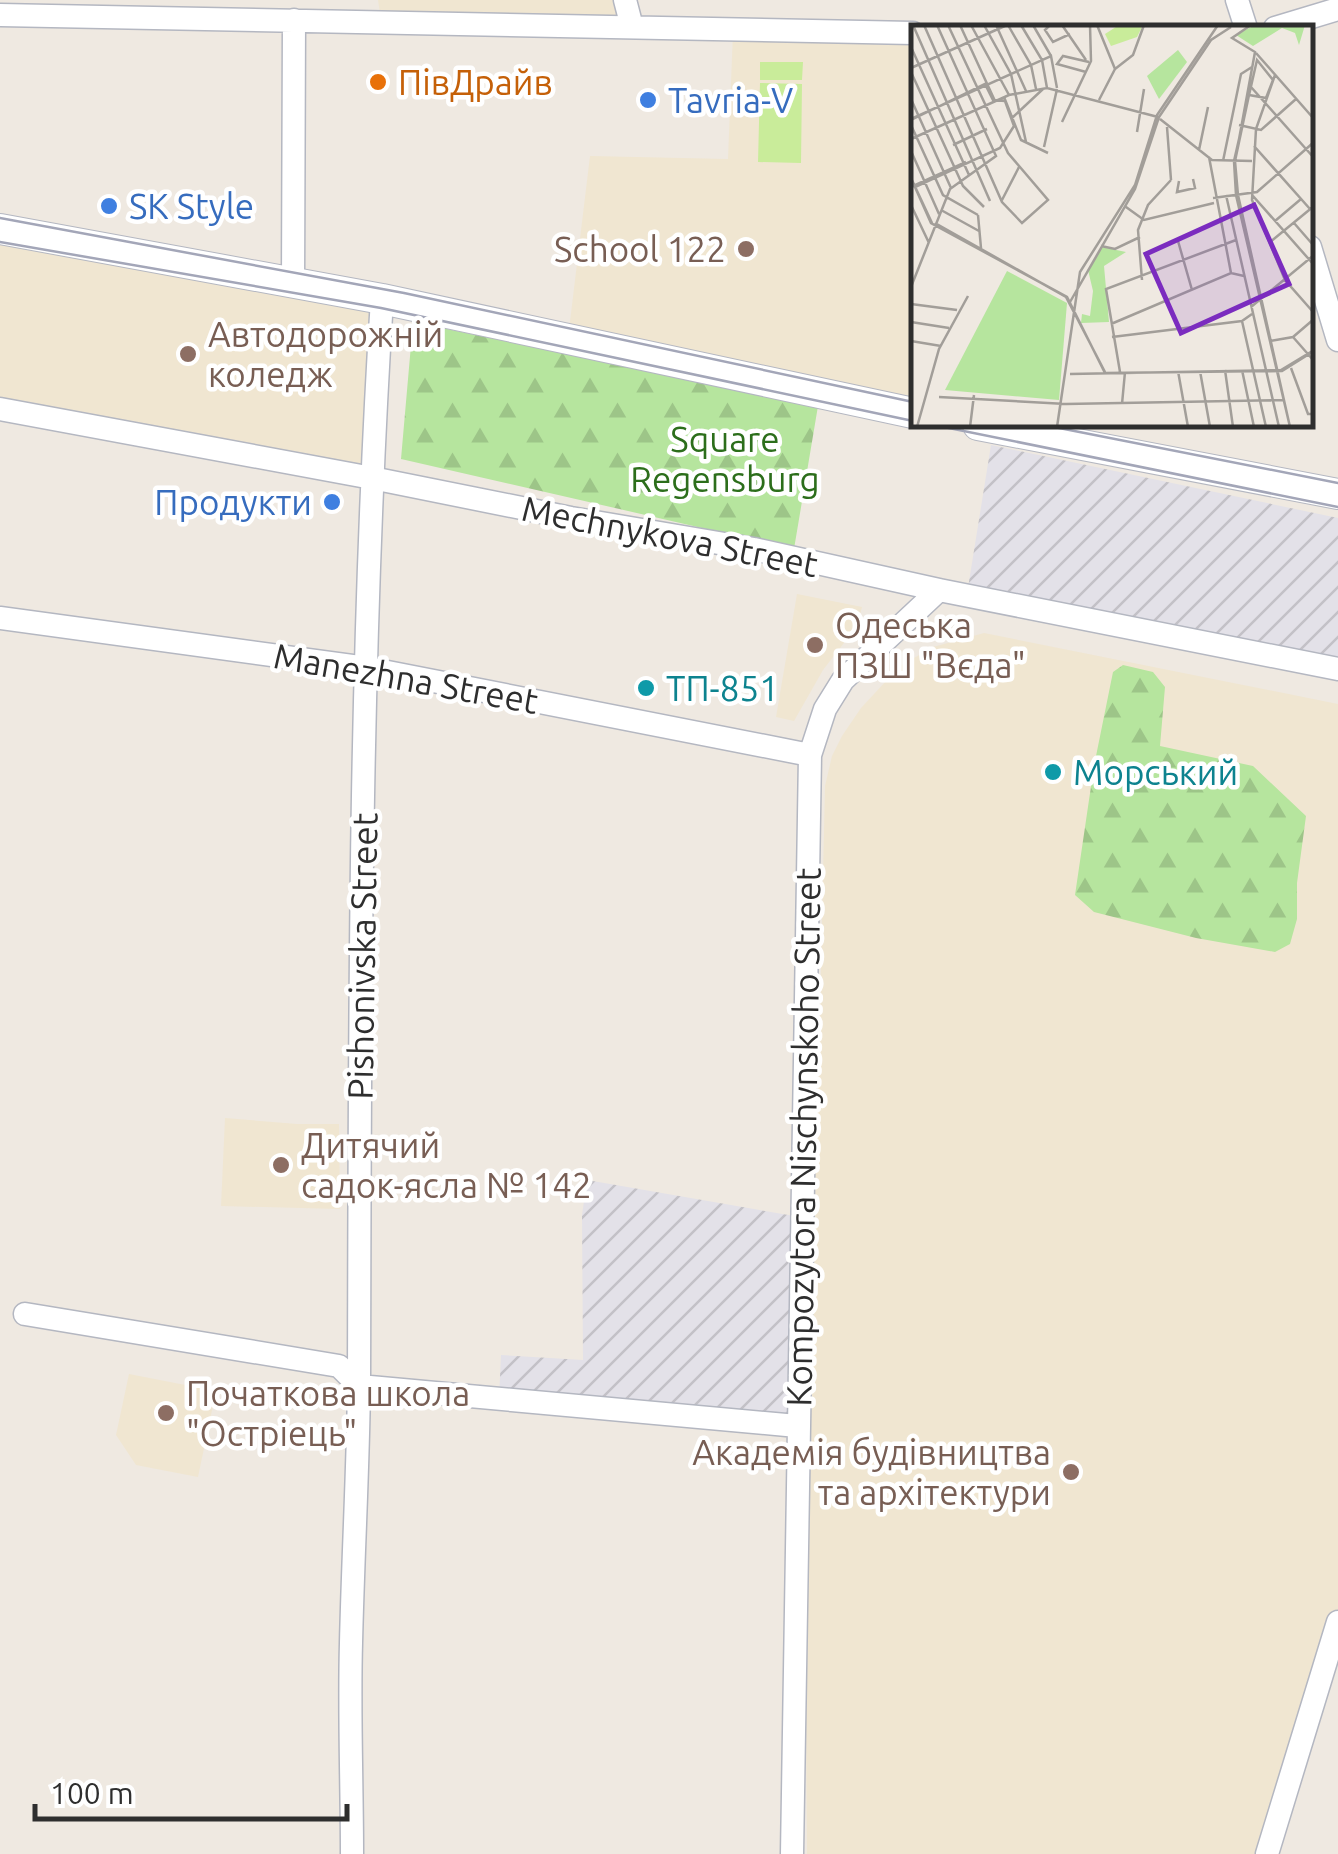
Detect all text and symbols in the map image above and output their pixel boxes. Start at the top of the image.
inset map [911,25,1313,428]
place label: ПівДрайв [398,62,553,102]
marker: ПівДрайв [367,71,389,93]
place label: Tavria-V [668,80,793,120]
marker: Tavria-V [637,89,659,111]
place label: SK Style [129,186,254,226]
marker: SK Style [98,195,120,217]
place label: School 122 [554,229,726,269]
marker: School 122 [735,238,757,260]
place label: Автодорожній коледж [208,314,443,394]
marker: Автодорожній коледж [177,343,199,365]
park label: Square Regensburg [630,419,820,499]
place label: Продукти [154,482,312,522]
street label: Mechnykova Street [519,488,822,584]
marker: Продукти [321,491,343,513]
place label: Одеська ПЗШ "Вєда" [835,605,1026,685]
marker: Одеська ПЗШ "Вєда" [804,634,826,656]
street label: Manezhna Street [271,635,541,721]
place label: ТП-851 [666,668,779,708]
marker: ТП-851 [635,677,657,699]
place label: Морський [1073,752,1238,792]
marker: Морський [1042,761,1064,783]
street label: Pishonivska Street [339,812,385,1100]
street label: Kompozytora Nischynskoho Street [778,867,828,1407]
place label: Дитячий садок-ясла № 142 [301,1125,592,1205]
marker: Дитячий садок-ясла № 142 [270,1154,292,1176]
place label: Початкова школа "Остріець" [186,1373,470,1453]
marker: Початкова школа "Остріець" [155,1402,177,1424]
place label: Академія будівництва та архітектури [692,1432,1051,1512]
marker: Академія будівництва та архітектури [1060,1461,1082,1483]
scale bar [35,1759,348,1821]
text: 100 m [50,1776,134,1810]

